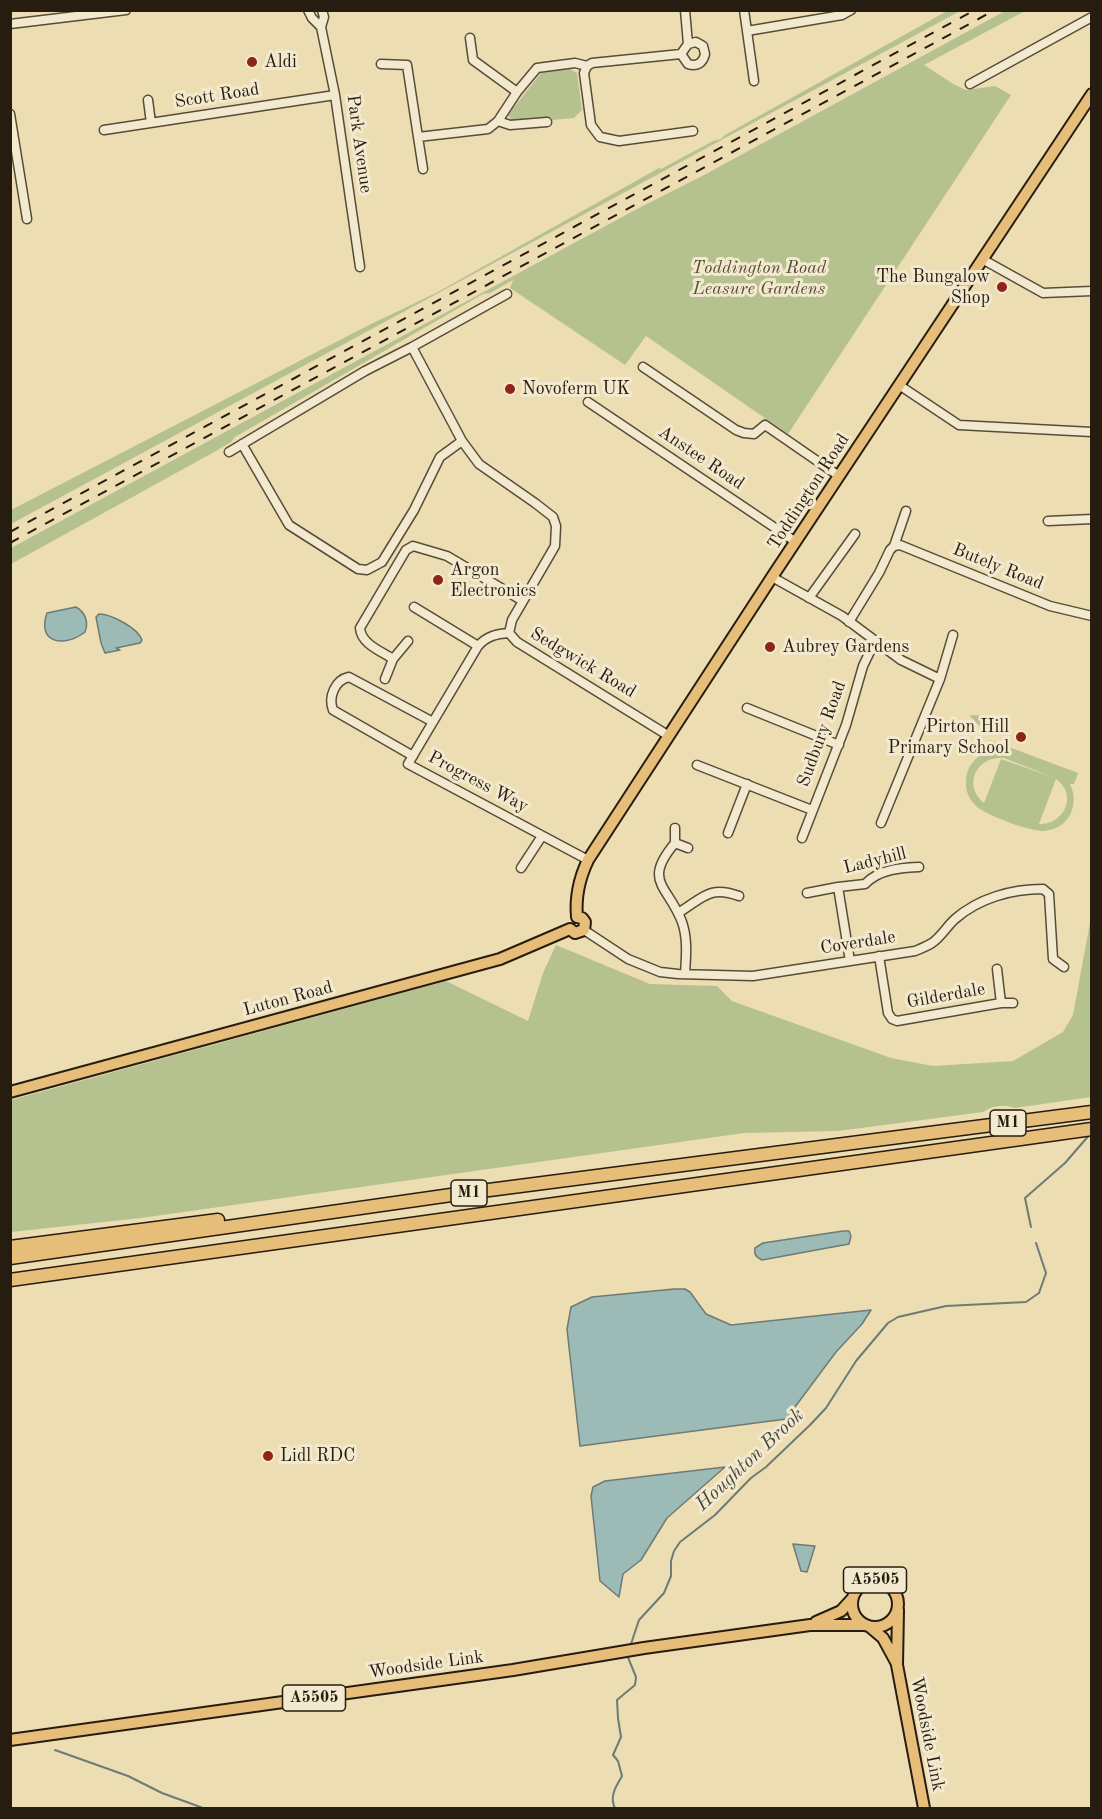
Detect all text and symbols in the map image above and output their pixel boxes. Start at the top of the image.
place label: Aldi [264,51,297,73]
marker: Aldi [245,55,259,69]
street label: Scott Road [173,79,261,113]
street label: Park Avenue [341,93,377,195]
park label: Toddington Road Leasure Gardens [692,257,826,300]
place label: The Bungalow Shop [876,266,990,308]
marker: The Bungalow Shop [995,280,1009,294]
place label: Novoferm UK [522,378,630,400]
marker: Novoferm UK [503,382,517,396]
street label: Anstee Road [654,421,748,495]
street label: Toddington Road [764,430,854,554]
street label: Butely Road [949,539,1047,595]
place label: Argon Electronics [450,559,536,602]
marker: Argon Electronics [431,573,445,587]
street label: Sedgwick Road [526,623,640,703]
place label: Aubrey Gardens [782,636,909,658]
marker: Aubrey Gardens [763,640,777,654]
street label: Sudbury Road [793,678,851,790]
place label: Pirton Hill Primary School [888,716,1009,758]
marker: Pirton Hill Primary School [1014,730,1028,744]
street label: Progress Way [424,747,532,817]
street label: Ladyhill [841,843,909,879]
street label: Coverdale [819,926,897,960]
street label: Luton Road [241,977,335,1021]
street label: Gilderdale [905,978,987,1014]
road number: M1 [990,1110,1026,1136]
road number: M1 [451,1180,487,1206]
water label: Houghton Brook [691,1404,809,1516]
place label: Lidl RDC [280,1445,355,1467]
marker: Lidl RDC [261,1449,275,1463]
road number: A5505 [844,1567,906,1593]
street label: Woodside Link [367,1646,485,1684]
street label: Woodside Link [905,1675,949,1793]
road number: A5505 [282,1685,346,1711]

